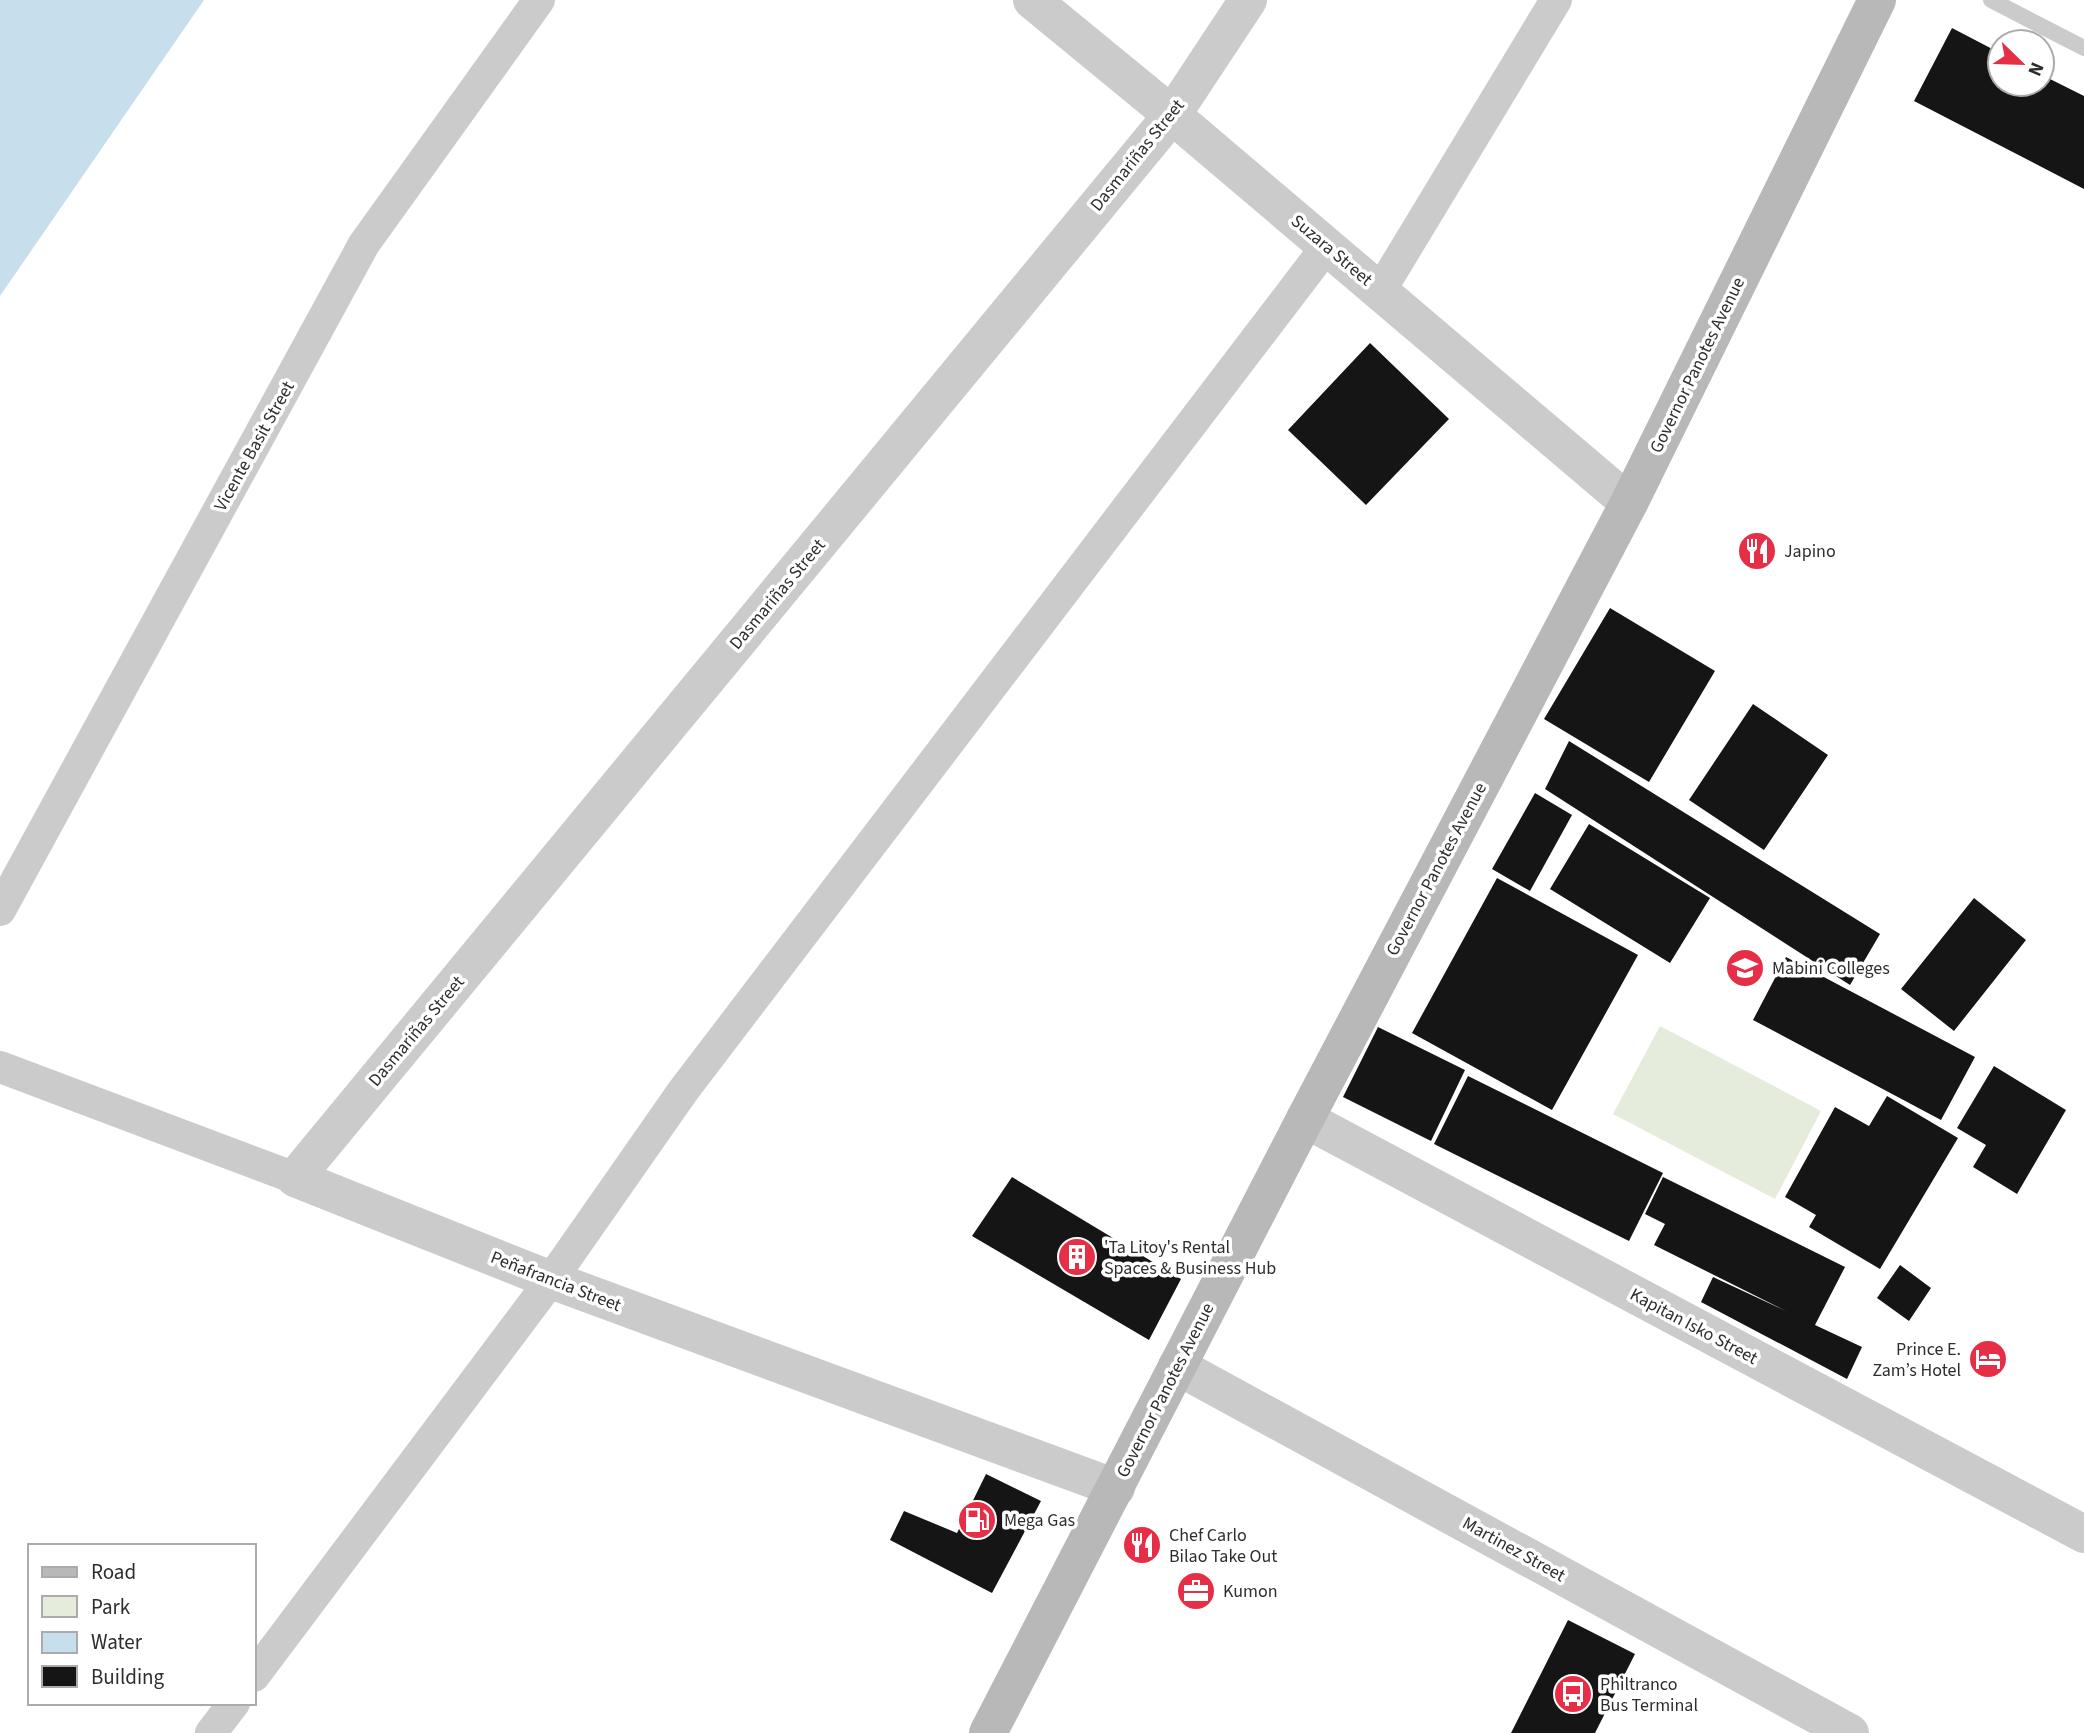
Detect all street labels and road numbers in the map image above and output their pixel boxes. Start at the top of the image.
street label: Dasmariñas Street [1084,94,1190,217]
street label: Suzara Street [1286,209,1378,292]
street label: Governor Panotes Avenue [1644,273,1751,457]
street label: Vicente Basit Street [208,377,301,516]
street label: Dasmariñas Street [724,534,831,655]
street label: Governor Panotes Avenue [1380,778,1493,960]
street label: Dasmariñas Street [363,971,470,1092]
street label: Peñafrancia Street [487,1245,625,1318]
street label: Kapitan Isko Street [1625,1282,1762,1371]
street label: Governor Panotes Avenue [1111,1299,1220,1482]
street label: Martinez Street [1458,1511,1570,1588]

